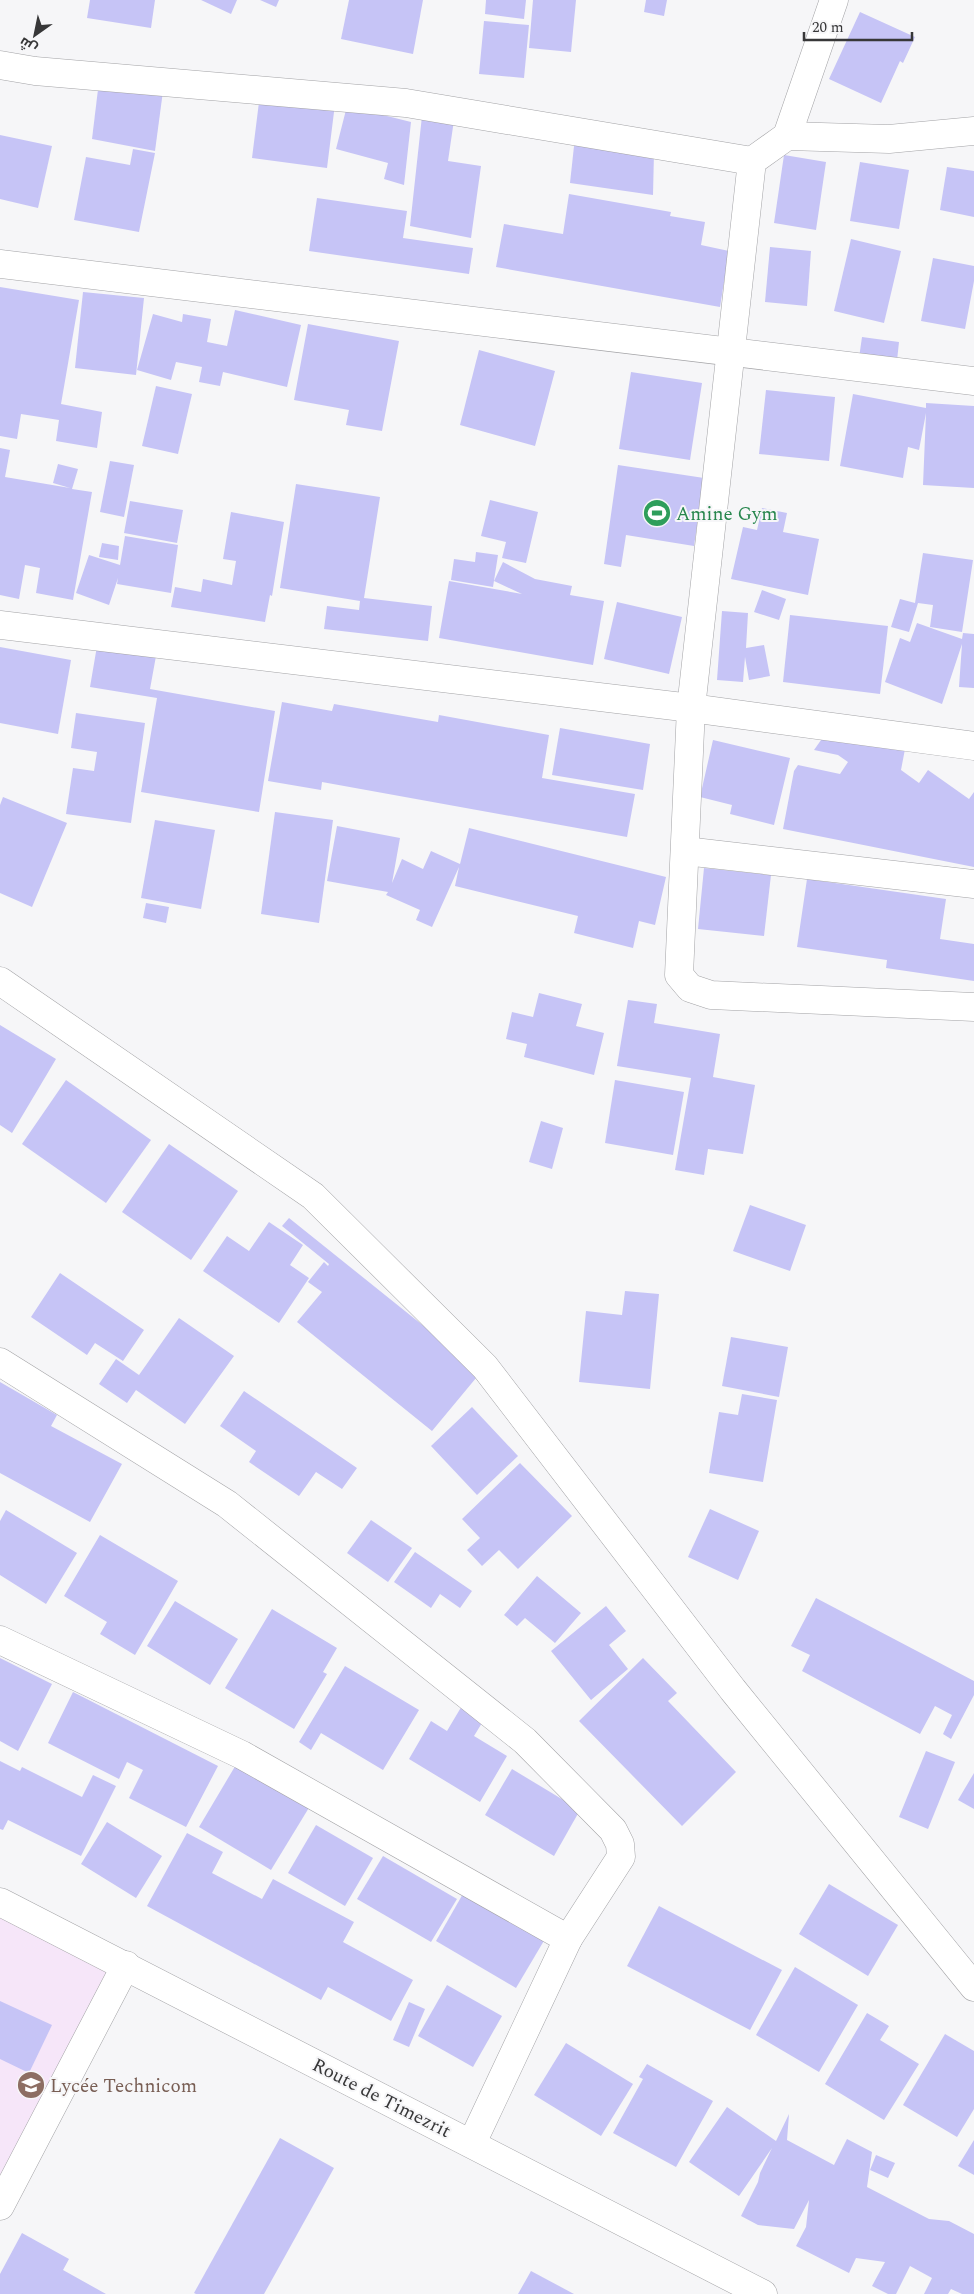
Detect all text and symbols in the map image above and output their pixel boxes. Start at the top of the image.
north arrow [10,10,60,60]
scale bar [804,10,912,42]
text: 20 m [812,16,844,39]
text: ش [15,32,41,59]
sports icon: Amine Gym [642,498,672,528]
place label: Amine Gym [676,500,778,529]
street label: Route de Timezrit [307,2051,456,2146]
school or university icon: Lycée Technicom [16,2070,46,2100]
place label: Lycée Technicom [50,2072,197,2101]

